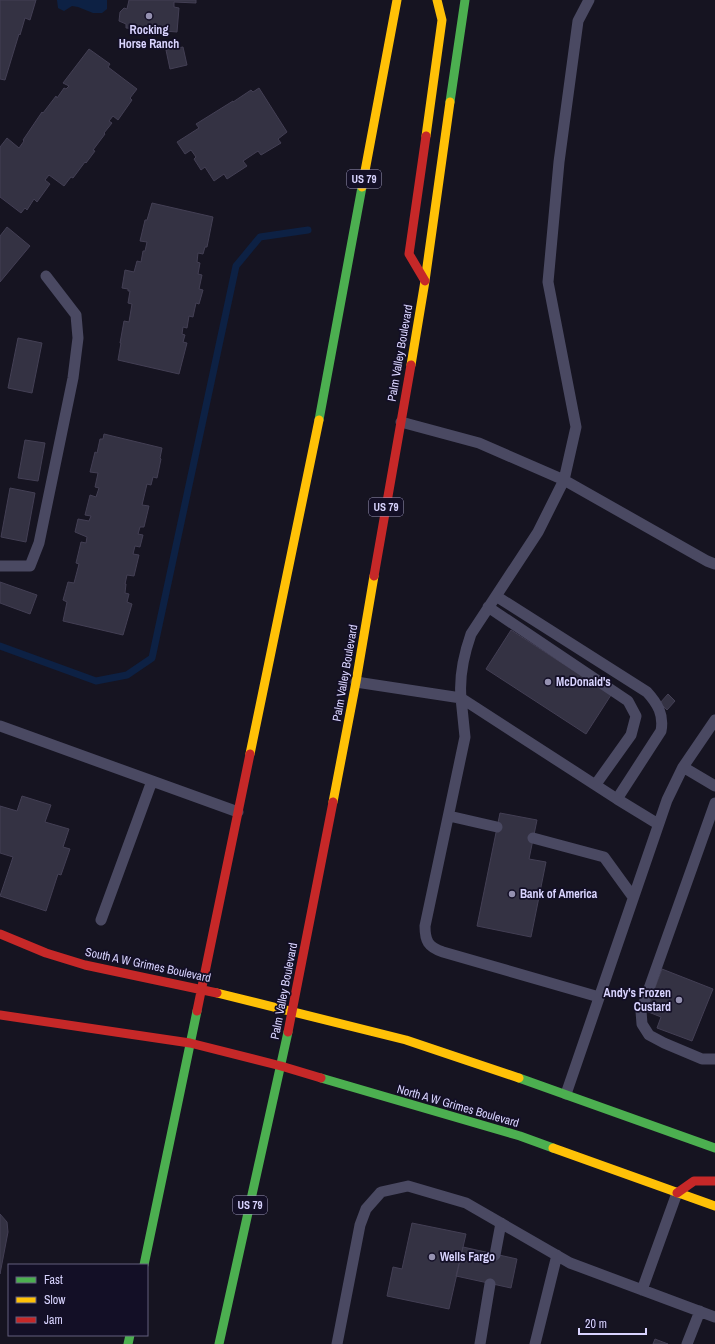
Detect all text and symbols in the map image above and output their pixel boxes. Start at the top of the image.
marker: Rocking Horse Ranch [144,11,154,21]
place label: Rocking Horse Ranch [119,22,179,52]
road number: US 79 [347,170,381,188]
street label: Palm Valley Boulevard [384,303,416,403]
road number: US 79 [369,498,403,516]
street label: Palm Valley Boulevard [329,623,361,723]
place label: McDonald's [556,674,611,690]
marker: McDonald's [543,677,553,687]
place label: Bank of America [520,886,598,902]
marker: Bank of America [507,889,517,899]
street label: Palm Valley Boulevard [267,941,301,1041]
street label: South A W Grimes Boulevard [84,944,212,986]
place label: Andy's Frozen Custard [604,985,671,1015]
marker: Andy's Frozen Custard [674,995,684,1005]
street label: North A W Grimes Boulevard [395,1081,521,1131]
road number: US 79 [233,1196,267,1214]
place label: Wells Fargo [440,1249,495,1265]
marker: Wells Fargo [427,1252,437,1262]
legend [8,1264,148,1336]
text: Fast [44,1272,63,1288]
text: Slow [44,1292,66,1308]
scale bar [579,1310,646,1336]
text: Jam [44,1312,63,1328]
text: 20 m [585,1316,607,1332]

